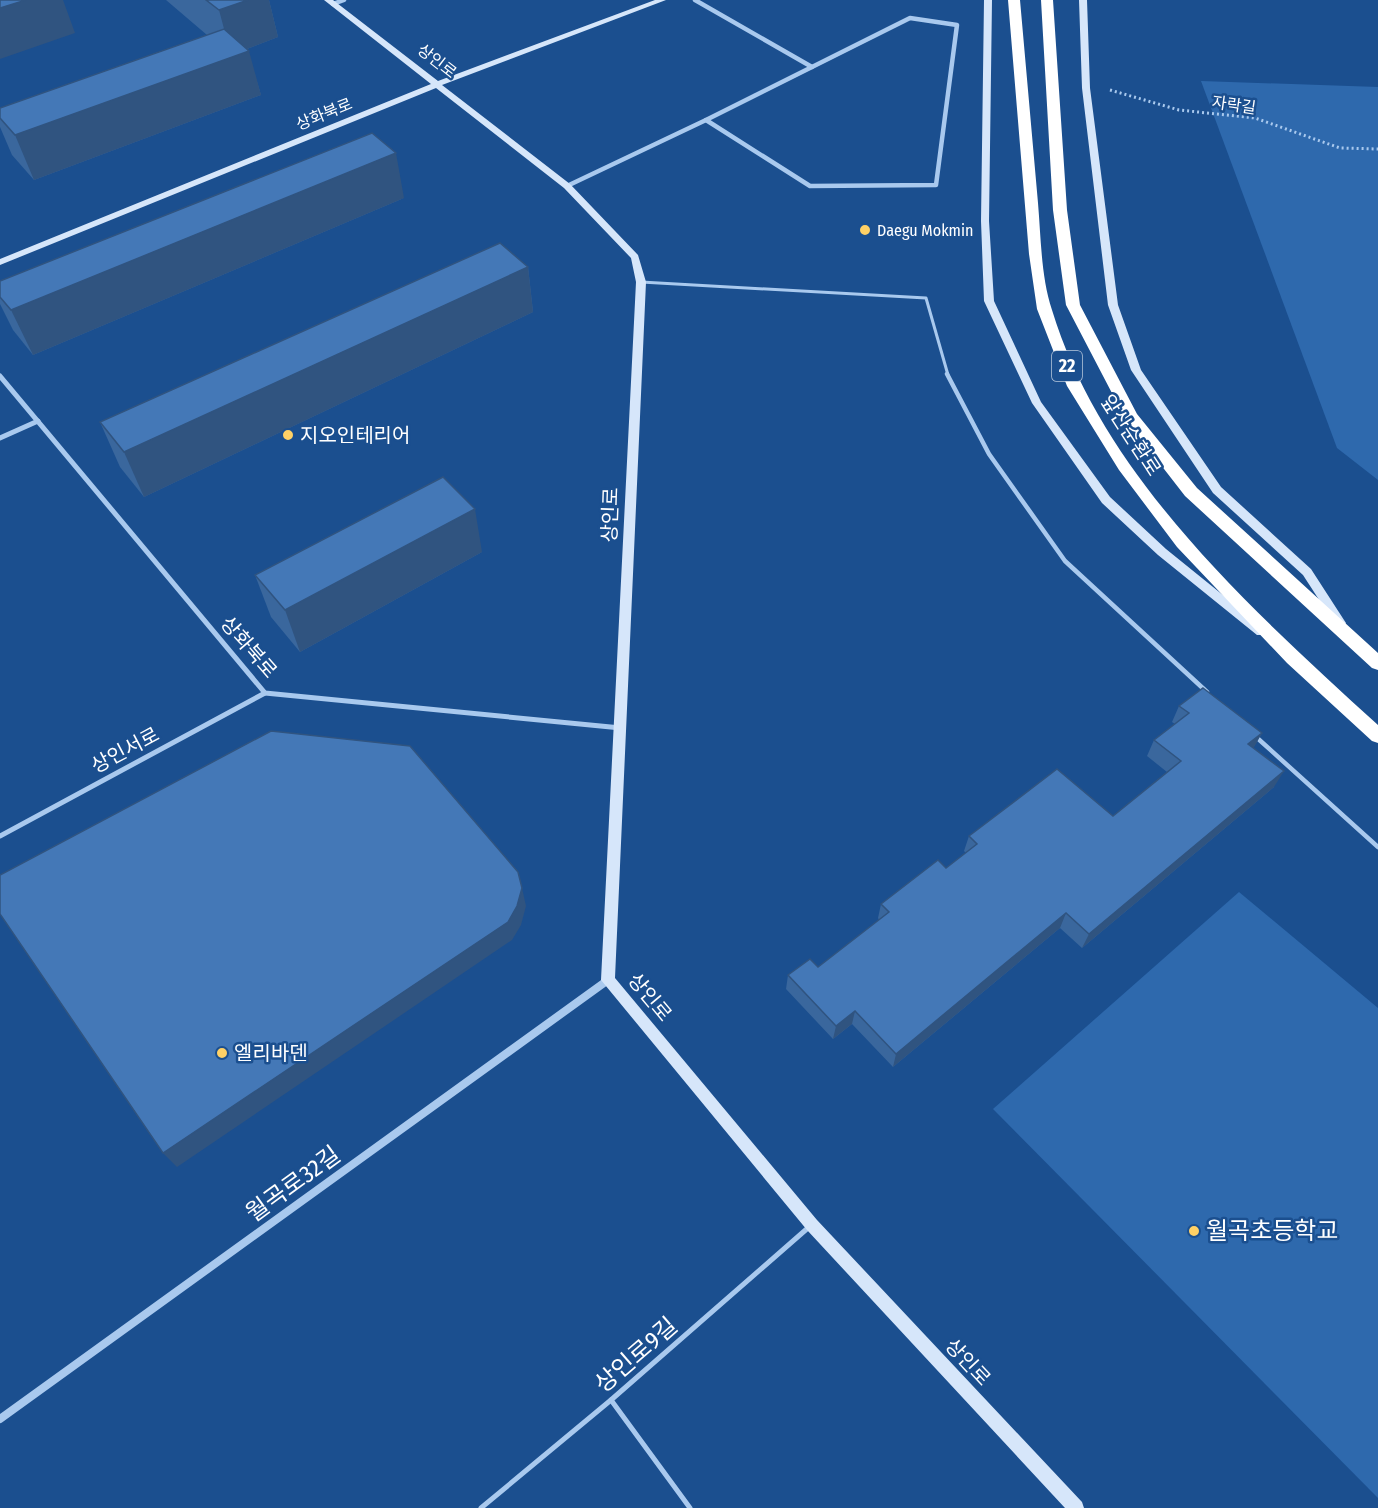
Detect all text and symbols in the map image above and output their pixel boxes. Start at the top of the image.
street label: 상인로 [414,40,460,82]
street label: 자락길 [1211,93,1257,117]
street label: 상화북로 [293,94,355,134]
place label: Daegu Mokmin [877,221,973,240]
marker: Daegu Mokmin [858,223,872,237]
road number: 22 [1052,351,1082,381]
street label: 앞산순환로 [1096,390,1166,480]
place label: 지오인테리어 [300,423,410,447]
marker: 지오인테리어 [281,428,295,442]
street label: 상인로 [597,487,623,543]
street label: 상화북로 [216,611,282,683]
street label: 상인서로 [87,722,163,778]
street label: 상인로 [623,968,677,1026]
place label: 엘리바덴 [234,1041,308,1065]
marker: 엘리바덴 [215,1046,229,1060]
street label: 월곡로32길 [240,1140,346,1228]
place label: 월곡초등학교 [1206,1217,1338,1245]
marker: 월곡초등학교 [1187,1224,1201,1238]
street label: 상인로9길 [589,1312,683,1398]
street label: 상인로 [940,1334,996,1390]

